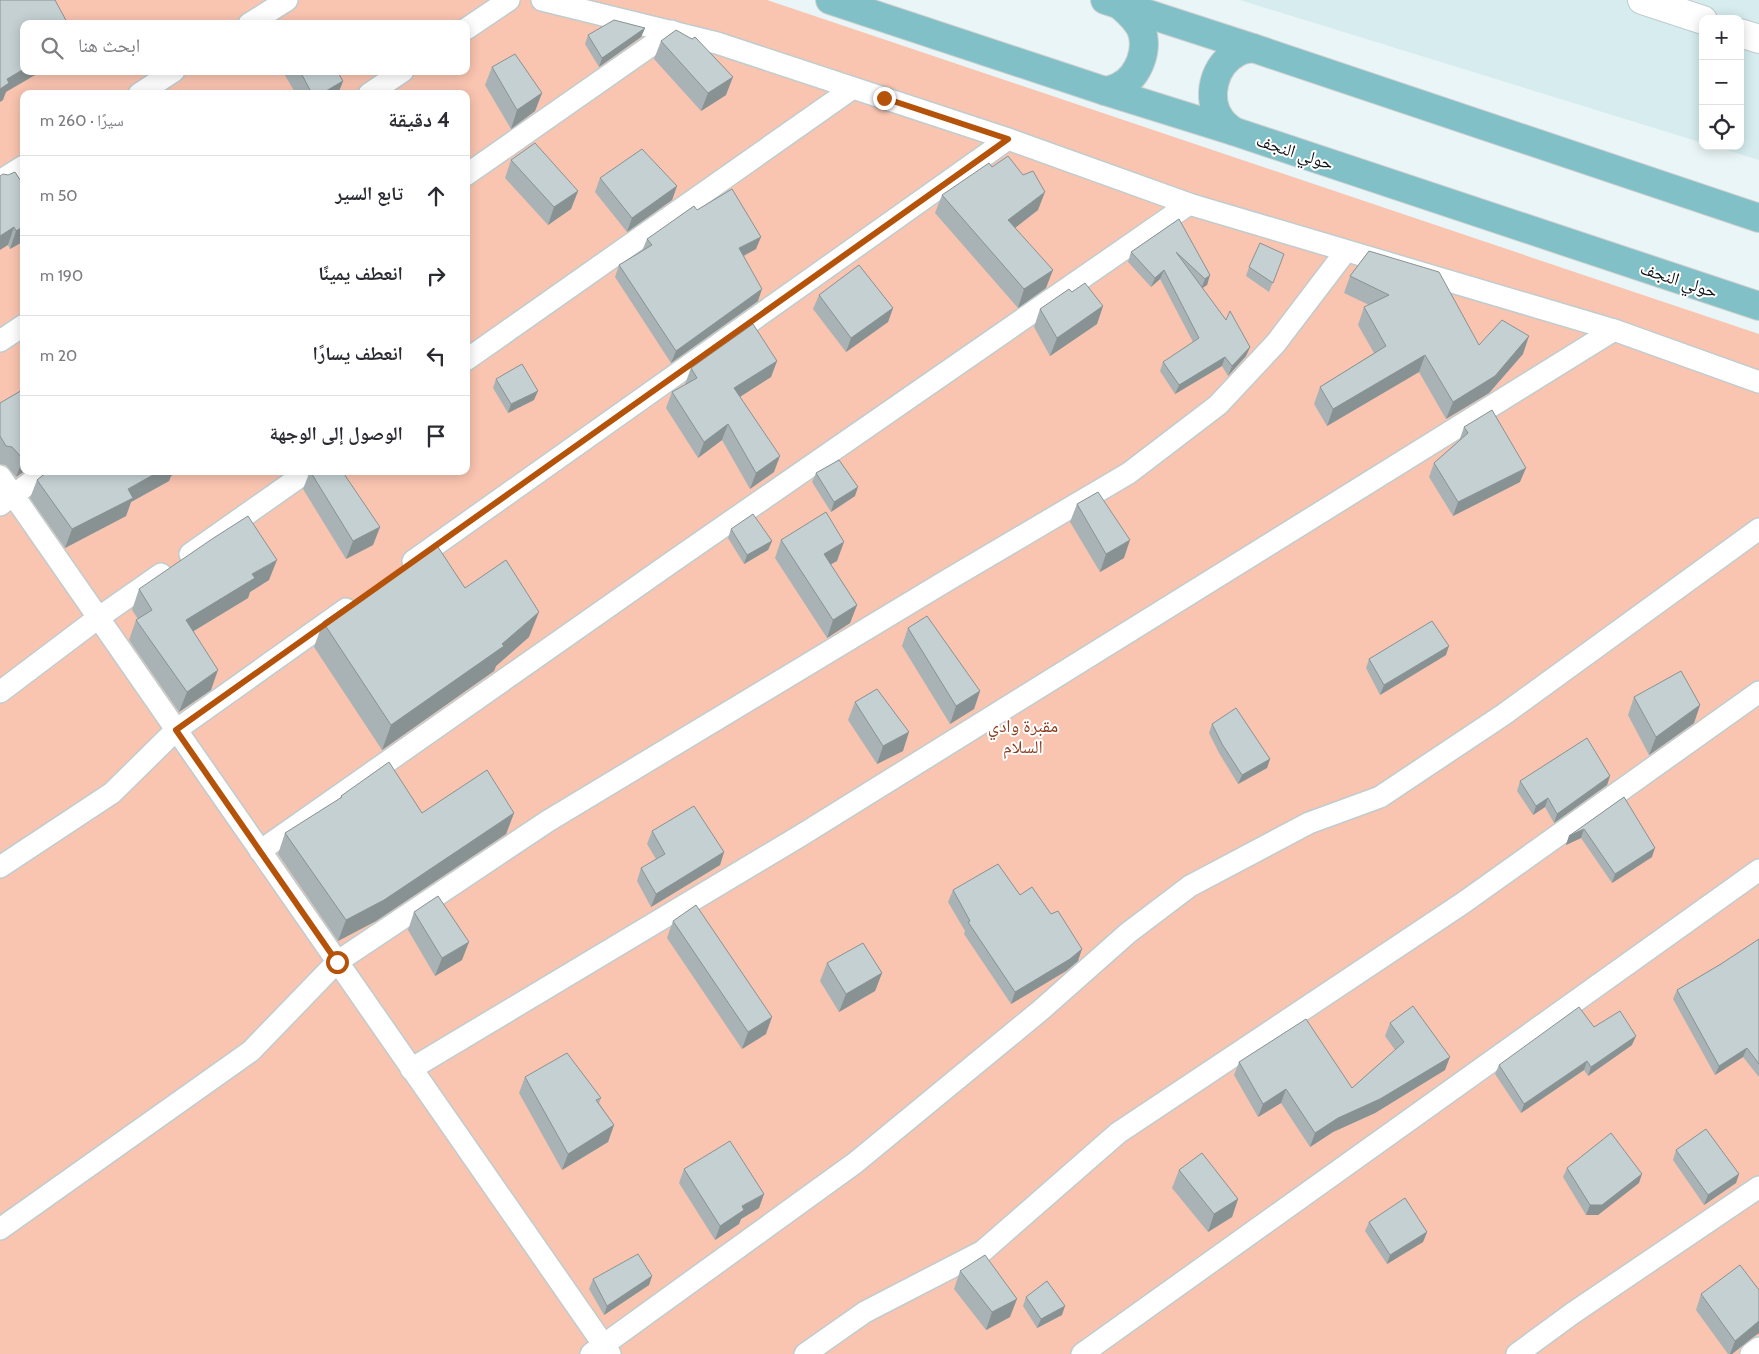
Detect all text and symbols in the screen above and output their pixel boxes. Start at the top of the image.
map controls [1699,15,1744,150]
button: + [1699,15,1744,60]
search box [20,20,470,75]
icon: search [38,34,66,62]
text: ابحث هنا [78,34,140,57]
button: − [1699,60,1744,105]
route end [873,87,896,110]
button: locate [1699,105,1744,150]
text: 4 دقيقة [388,107,450,132]
text: سيرًا · 260 m [40,111,124,130]
street label: حولي النجف [1252,129,1337,178]
text: تابع السير [335,182,403,205]
icon: ahead [422,182,450,210]
text: 50 m [40,186,77,205]
street label: حولي النجف [1636,257,1721,306]
text: انعطف يمينًا [318,262,403,285]
icon: right [422,262,450,290]
text: 190 m [40,266,83,285]
text: انعطف يسارًا [313,342,403,365]
icon: left [422,342,450,370]
text: 20 m [40,346,77,365]
text: الوصول إلى الوجهة [270,422,403,445]
icon: arrive [422,422,450,450]
park label: مقبرة وادي السلام [988,715,1058,759]
route start [326,951,349,974]

